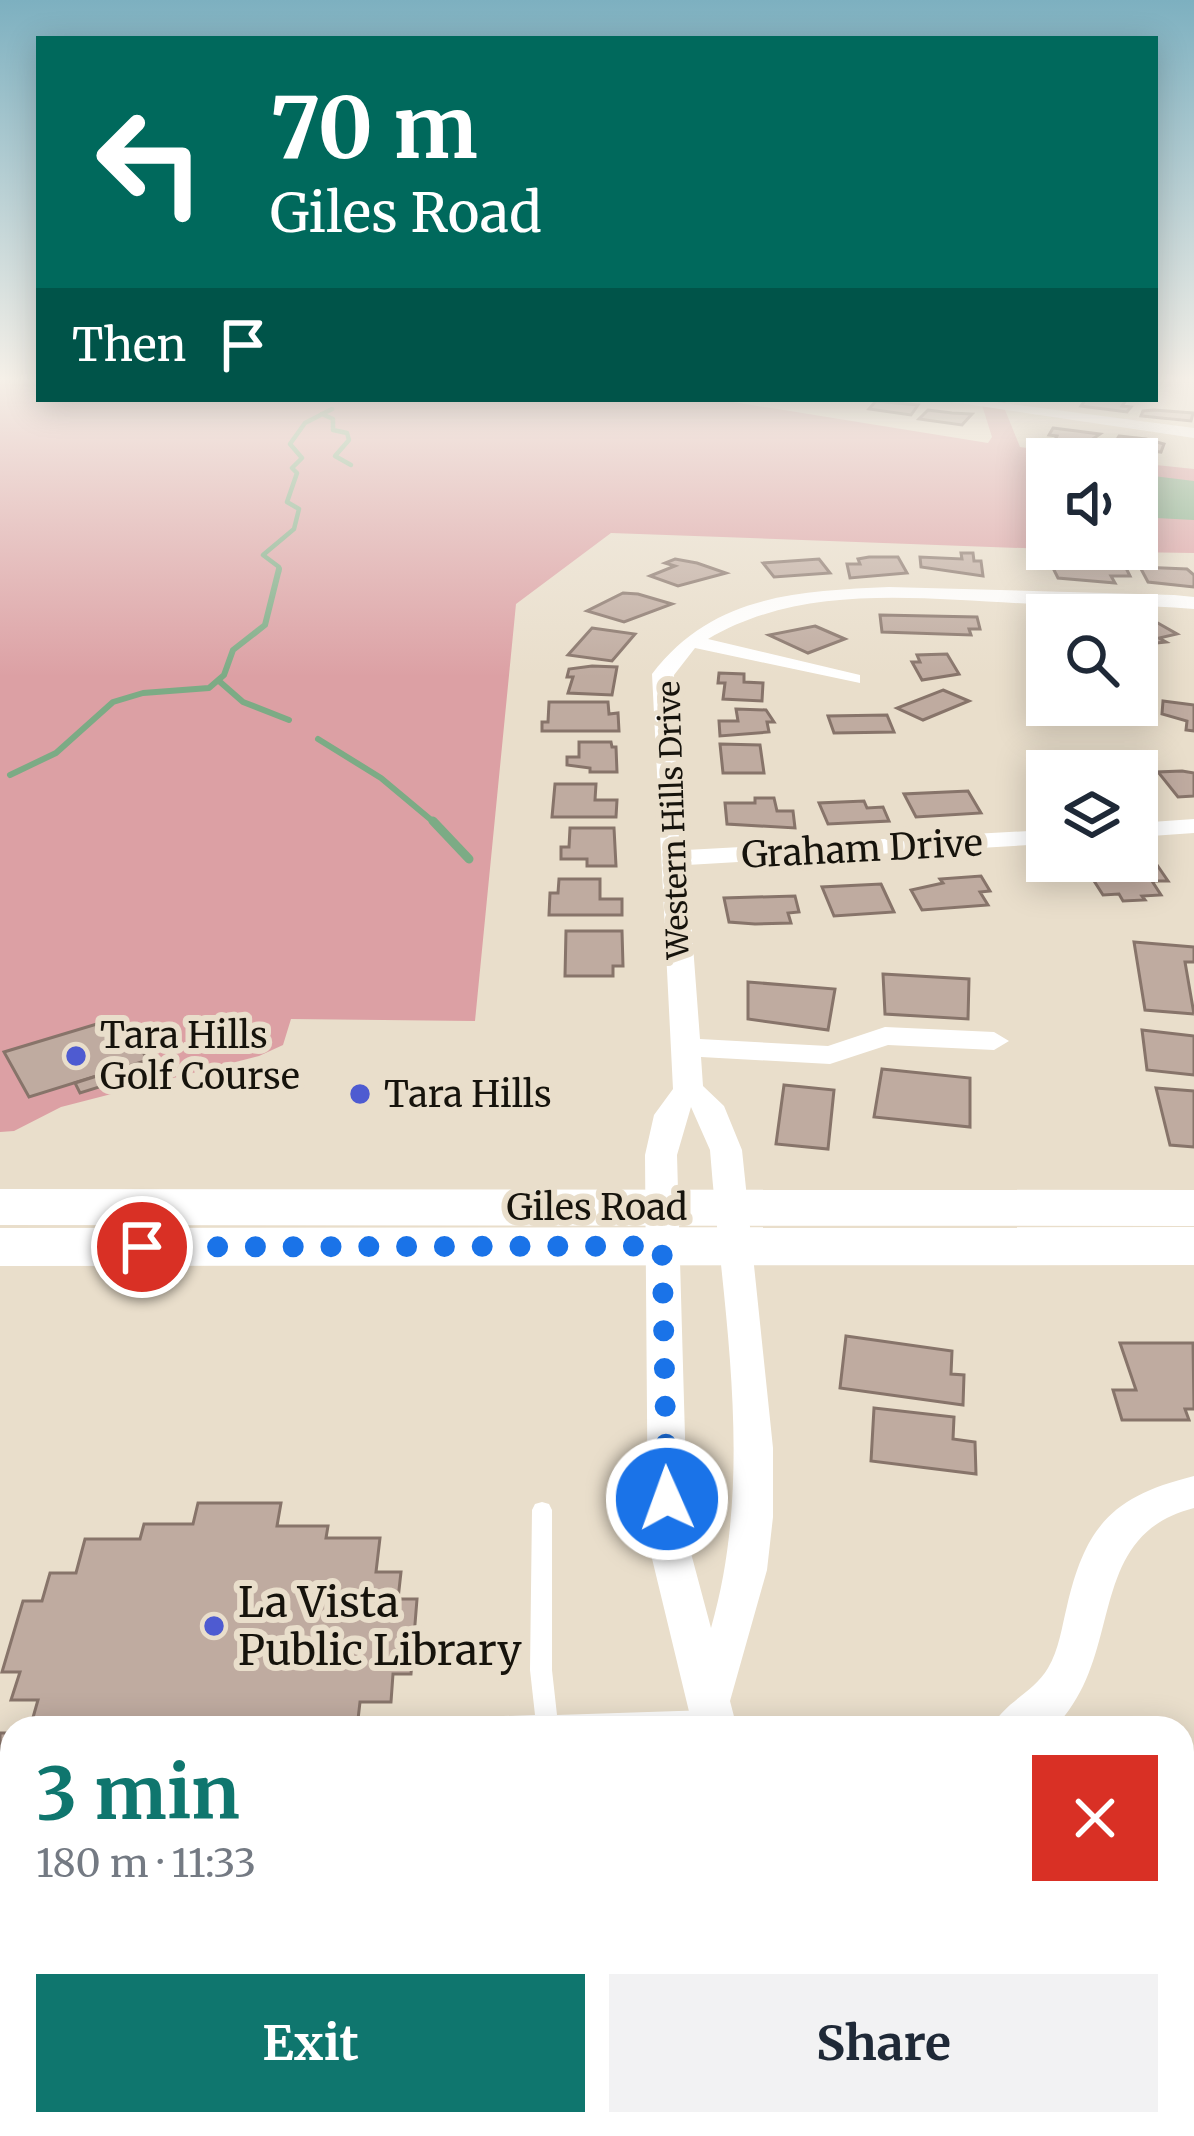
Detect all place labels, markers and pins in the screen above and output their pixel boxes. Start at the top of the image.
place label: Tara Hills Golf Course [100,1013,300,1099]
marker: Tara Hills Golf Course [63,1043,89,1069]
place label: Tara Hills [384,1072,552,1117]
marker: Tara Hills [347,1081,373,1107]
pin [91,1196,193,1298]
place label: La Vista Public Library [238,1576,522,1676]
marker: La Vista Public Library [201,1613,227,1639]

